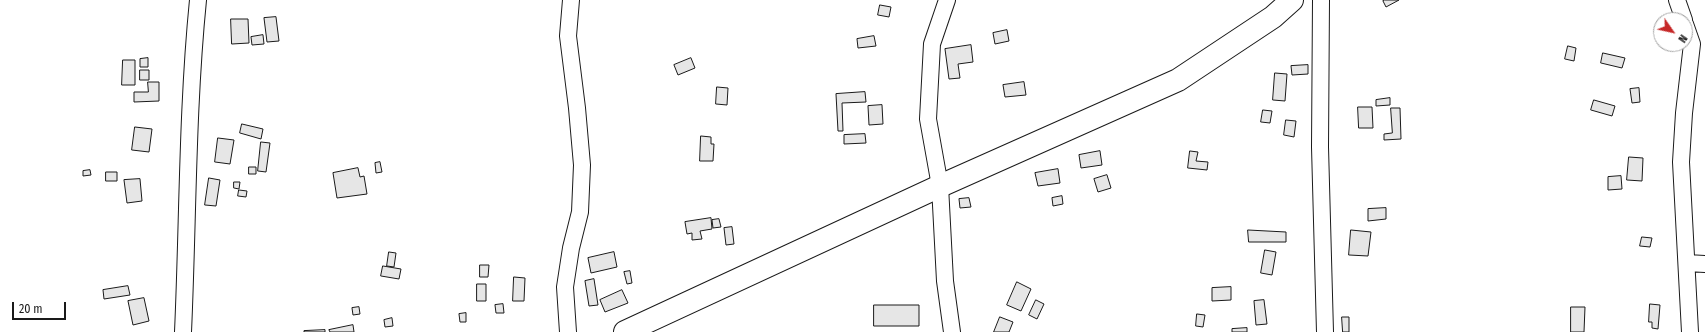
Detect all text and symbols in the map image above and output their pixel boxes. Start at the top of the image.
north arrow [1653,12,1693,52]
text: N [1675,32,1690,45]
scale bar [14,294,68,320]
text: 20 m [19,302,43,316]

